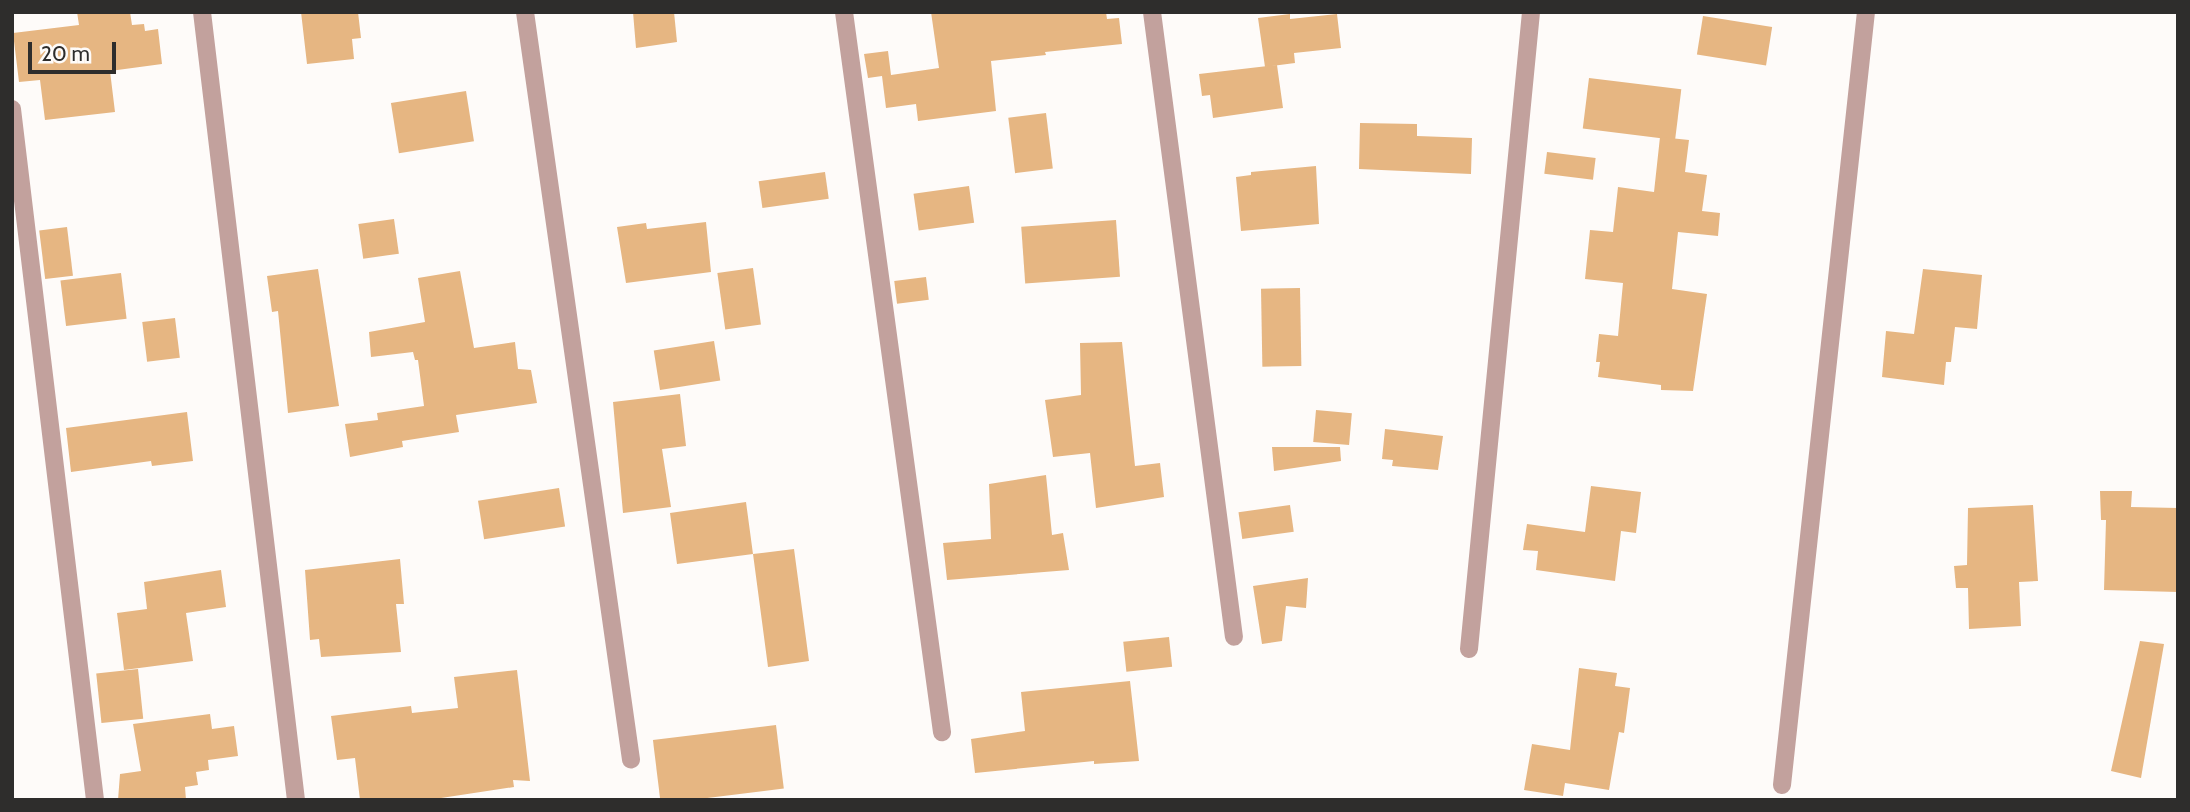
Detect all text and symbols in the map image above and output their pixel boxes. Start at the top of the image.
scale bar [32,28,119,72]
text: 20 m [41,41,90,66]

